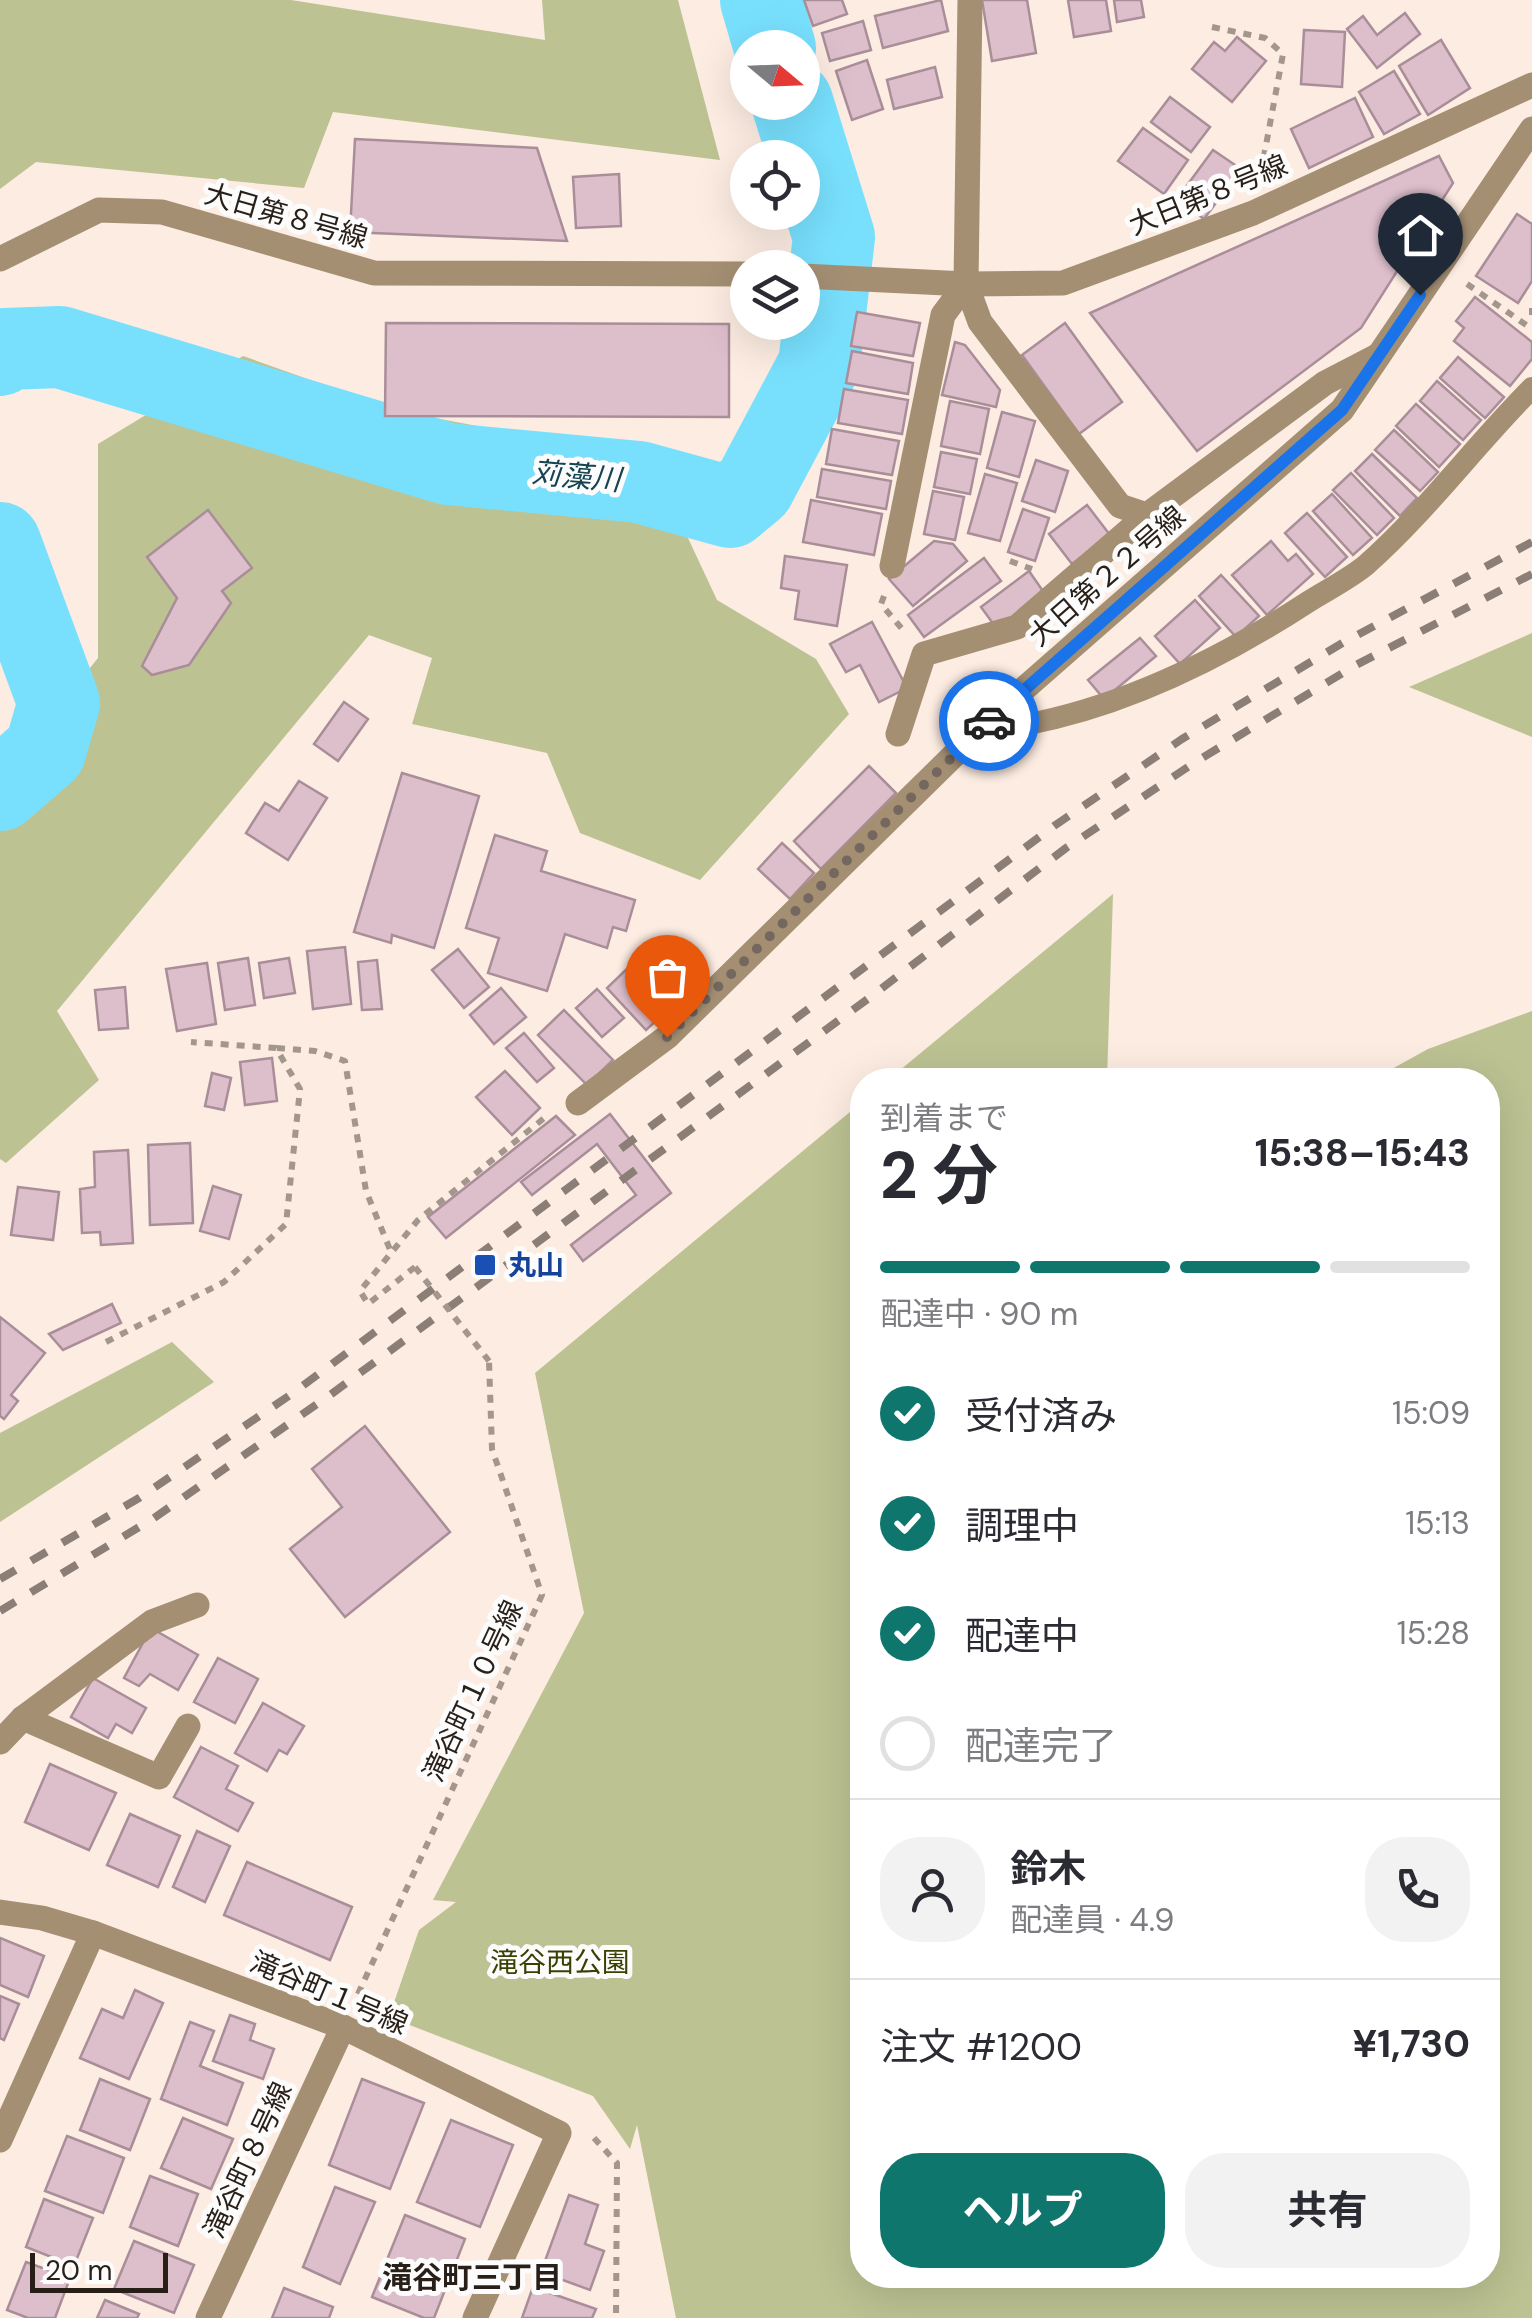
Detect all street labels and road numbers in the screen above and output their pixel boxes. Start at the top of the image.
street label: 大日第８号線 [1123,146,1293,244]
street label: 大日第８号線 [200,175,372,257]
street label: 大日第２２号線 [1021,498,1193,654]
street label: 滝谷町１０号線 [415,1594,531,1788]
street label: 滝谷町１号線 [244,1943,414,2043]
street label: 滝谷町８号線 [196,2076,300,2244]

